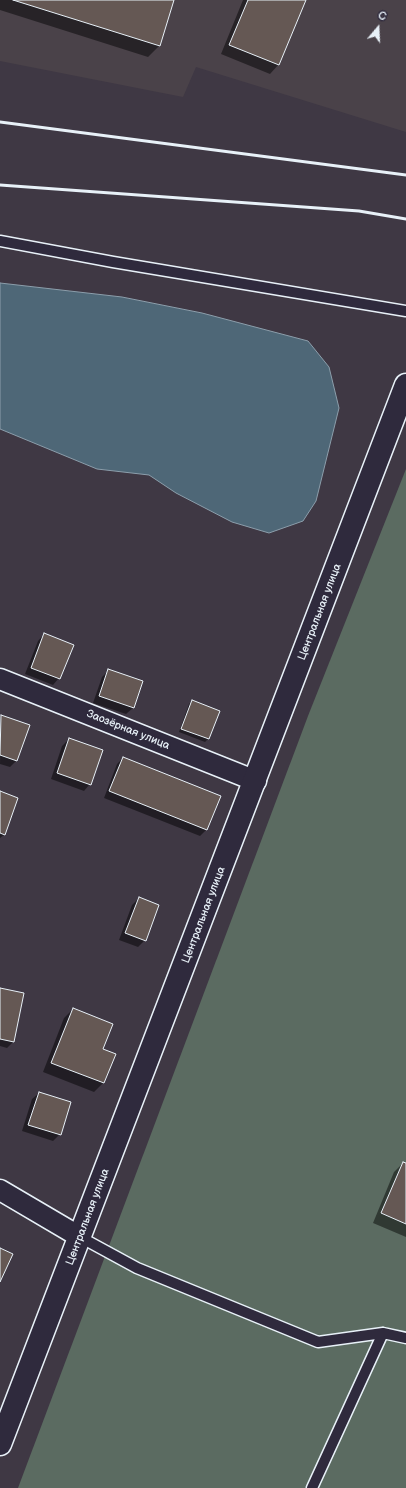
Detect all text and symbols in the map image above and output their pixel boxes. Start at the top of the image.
north arrow [358,8,398,48]
text: С [376,9,388,24]
street label: Центральная улица [295,562,345,662]
street label: Заозёрная улица [85,707,171,753]
street label: Центральная улица [179,865,229,965]
street label: Центральная улица [63,1167,113,1267]

